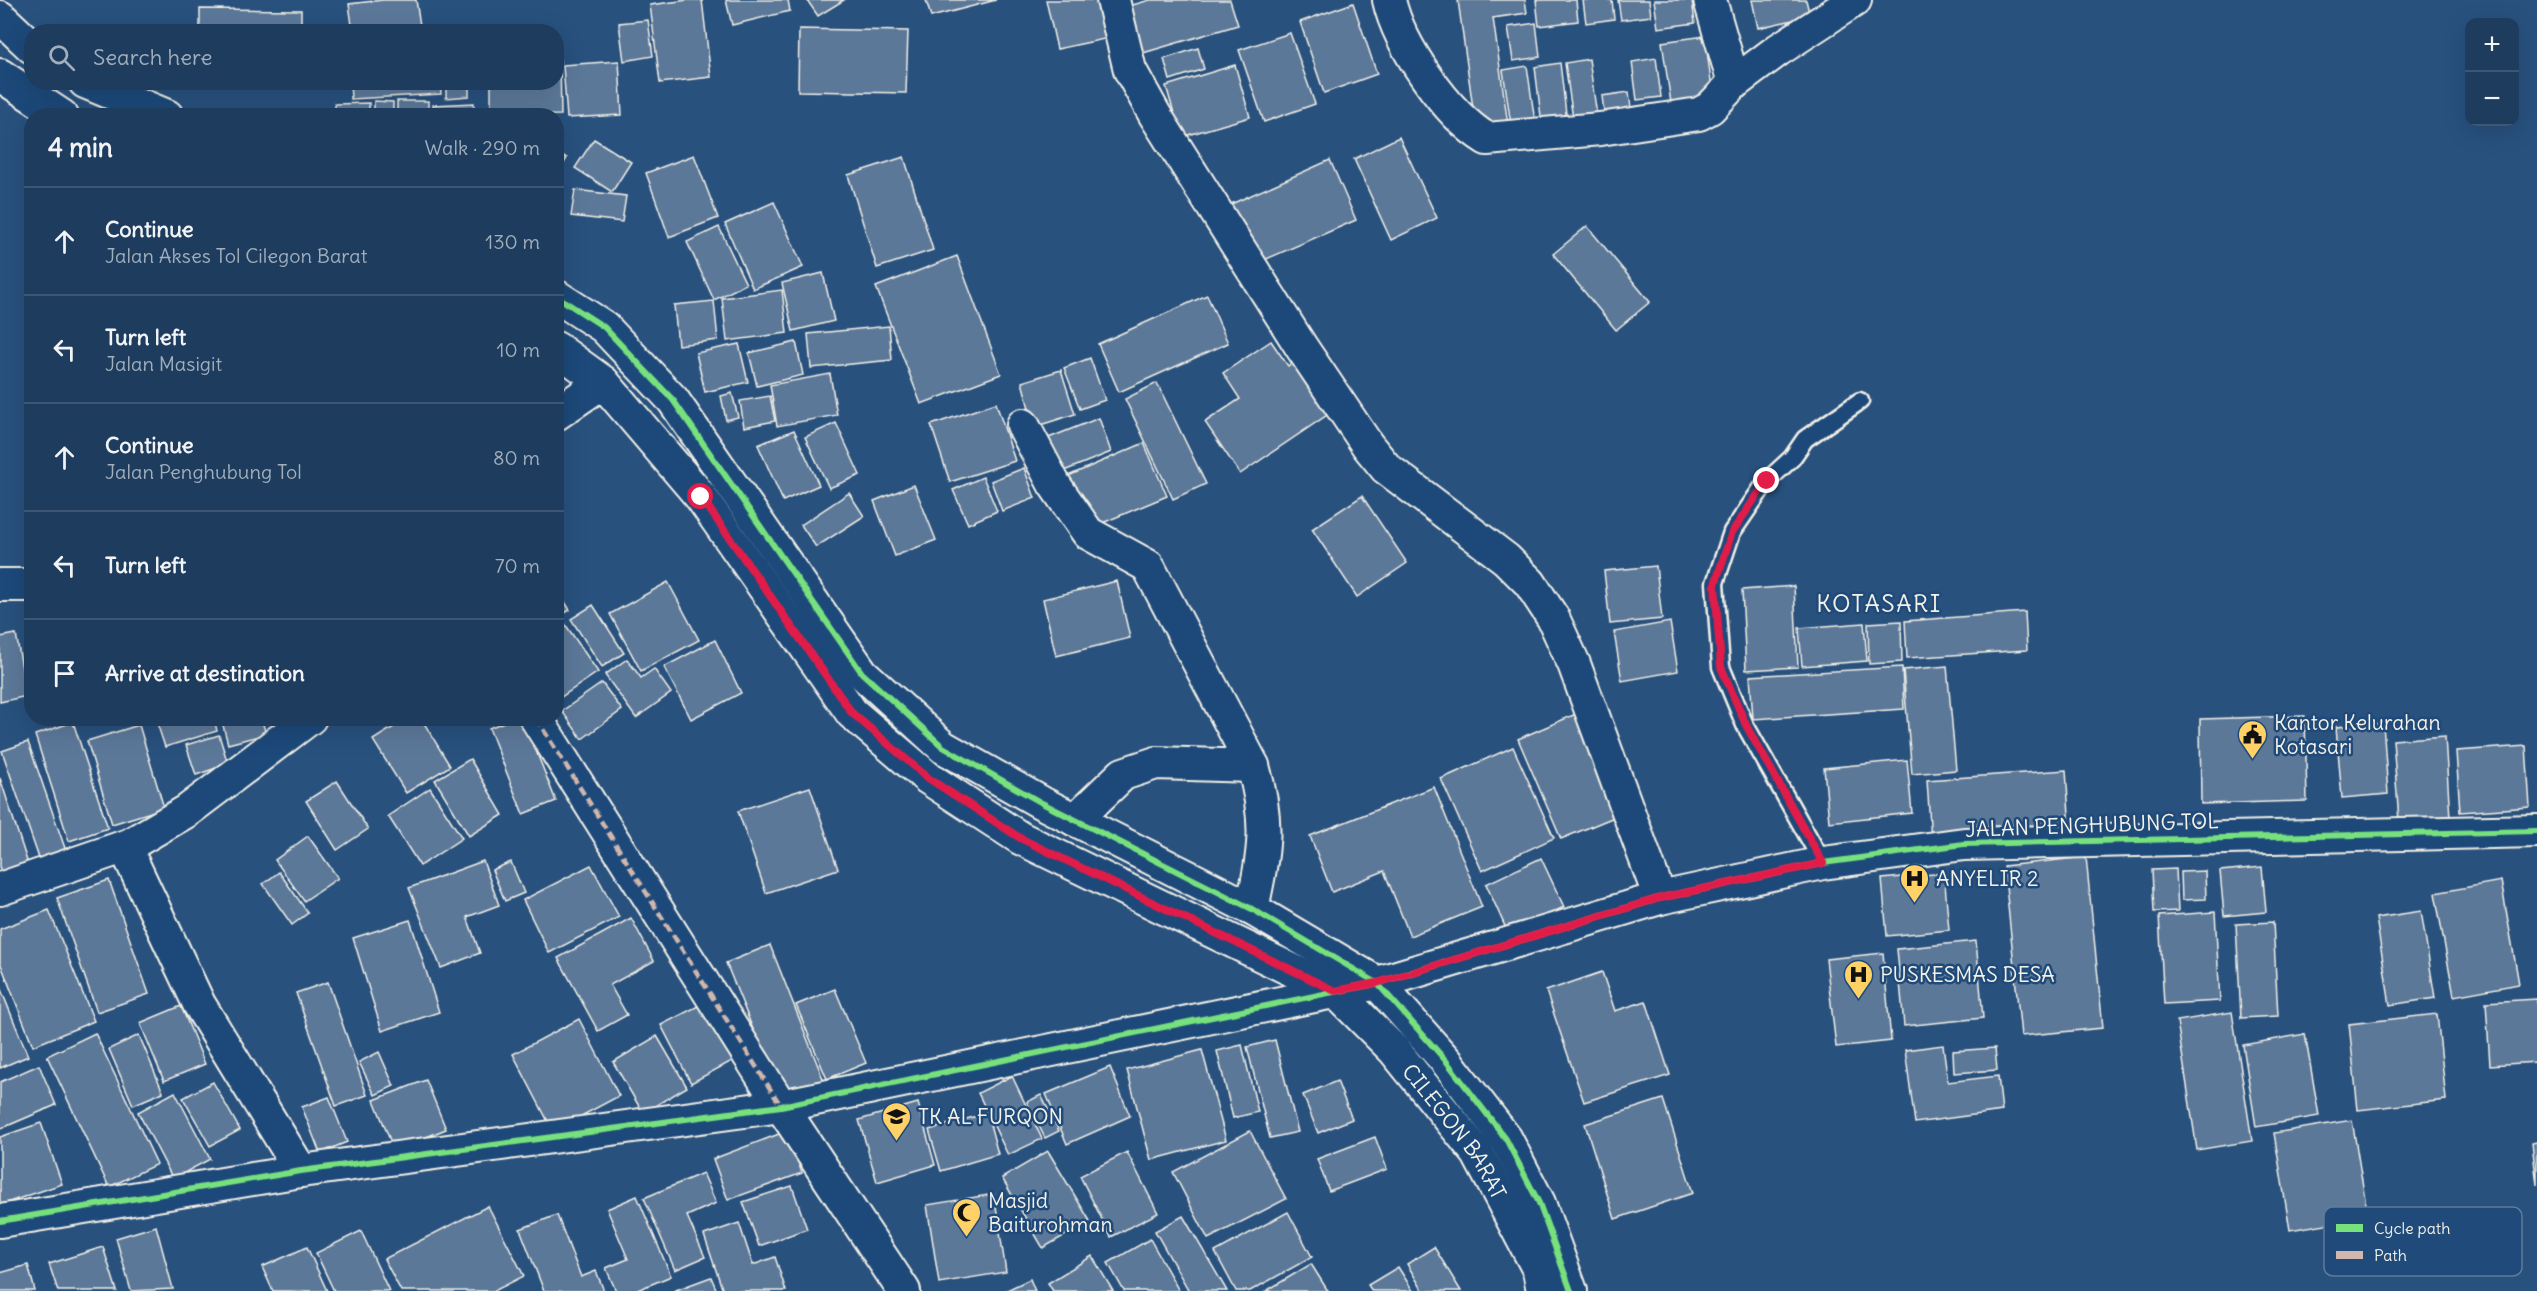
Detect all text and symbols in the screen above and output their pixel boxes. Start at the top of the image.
map controls [2465,18,2519,126]
button: + [2465,18,2519,72]
search box [24,24,564,90]
icon: search [45,41,78,74]
text: Search here [93,43,212,71]
button: − [2465,72,2519,126]
text: 4 min [48,131,113,164]
text: Walk · 290 m [425,135,540,160]
text: Continue [105,215,194,243]
icon: ahead [48,225,81,258]
text: 130 m [485,229,540,254]
text: Jalan Akses Tol Cilegon Barat [105,243,367,268]
text: Turn left [105,323,186,351]
icon: left [48,333,81,366]
text: 10 m [497,337,540,362]
text: Jalan Masigit [105,351,222,376]
text: Continue [105,431,194,459]
icon: ahead [48,441,81,474]
text: 80 m [493,445,540,470]
text: Jalan Penghubung Tol [105,459,302,484]
route end [1753,467,1779,493]
route start [687,483,713,509]
icon: left [48,549,81,582]
text: Turn left [105,551,186,579]
text: 70 m [495,553,540,578]
district label: KOTASARI [1816,588,1942,618]
icon: arrive [48,657,81,690]
text: Arrive at destination [105,659,305,687]
place label: Kantor Kelurahan Kotasari [2274,709,2441,760]
public building icon: Kantor Kelurahan Kotasari [2237,718,2269,760]
street label: JALAN PENGHUBUNG TOL [1965,807,2219,843]
hospital icon: ANYELIR 2 [1899,862,1931,904]
place label: ANYELIR 2 [1936,865,2038,892]
hospital icon: PUSKESMAS DESA [1843,958,1875,1000]
place label: PUSKESMAS DESA [1880,961,2055,988]
street label: CILEGON BARAT [1397,1058,1513,1204]
school or university icon: TK AL FURQON [881,1100,913,1142]
place label: TK AL FURQON [918,1103,1063,1130]
place label: Masjid Baiturohman [988,1187,1113,1238]
mosque icon: Masjid Baiturohman [951,1196,983,1238]
legend [2324,1207,2522,1276]
text: Cycle path [2374,1218,2450,1238]
text: Path [2374,1245,2407,1265]

